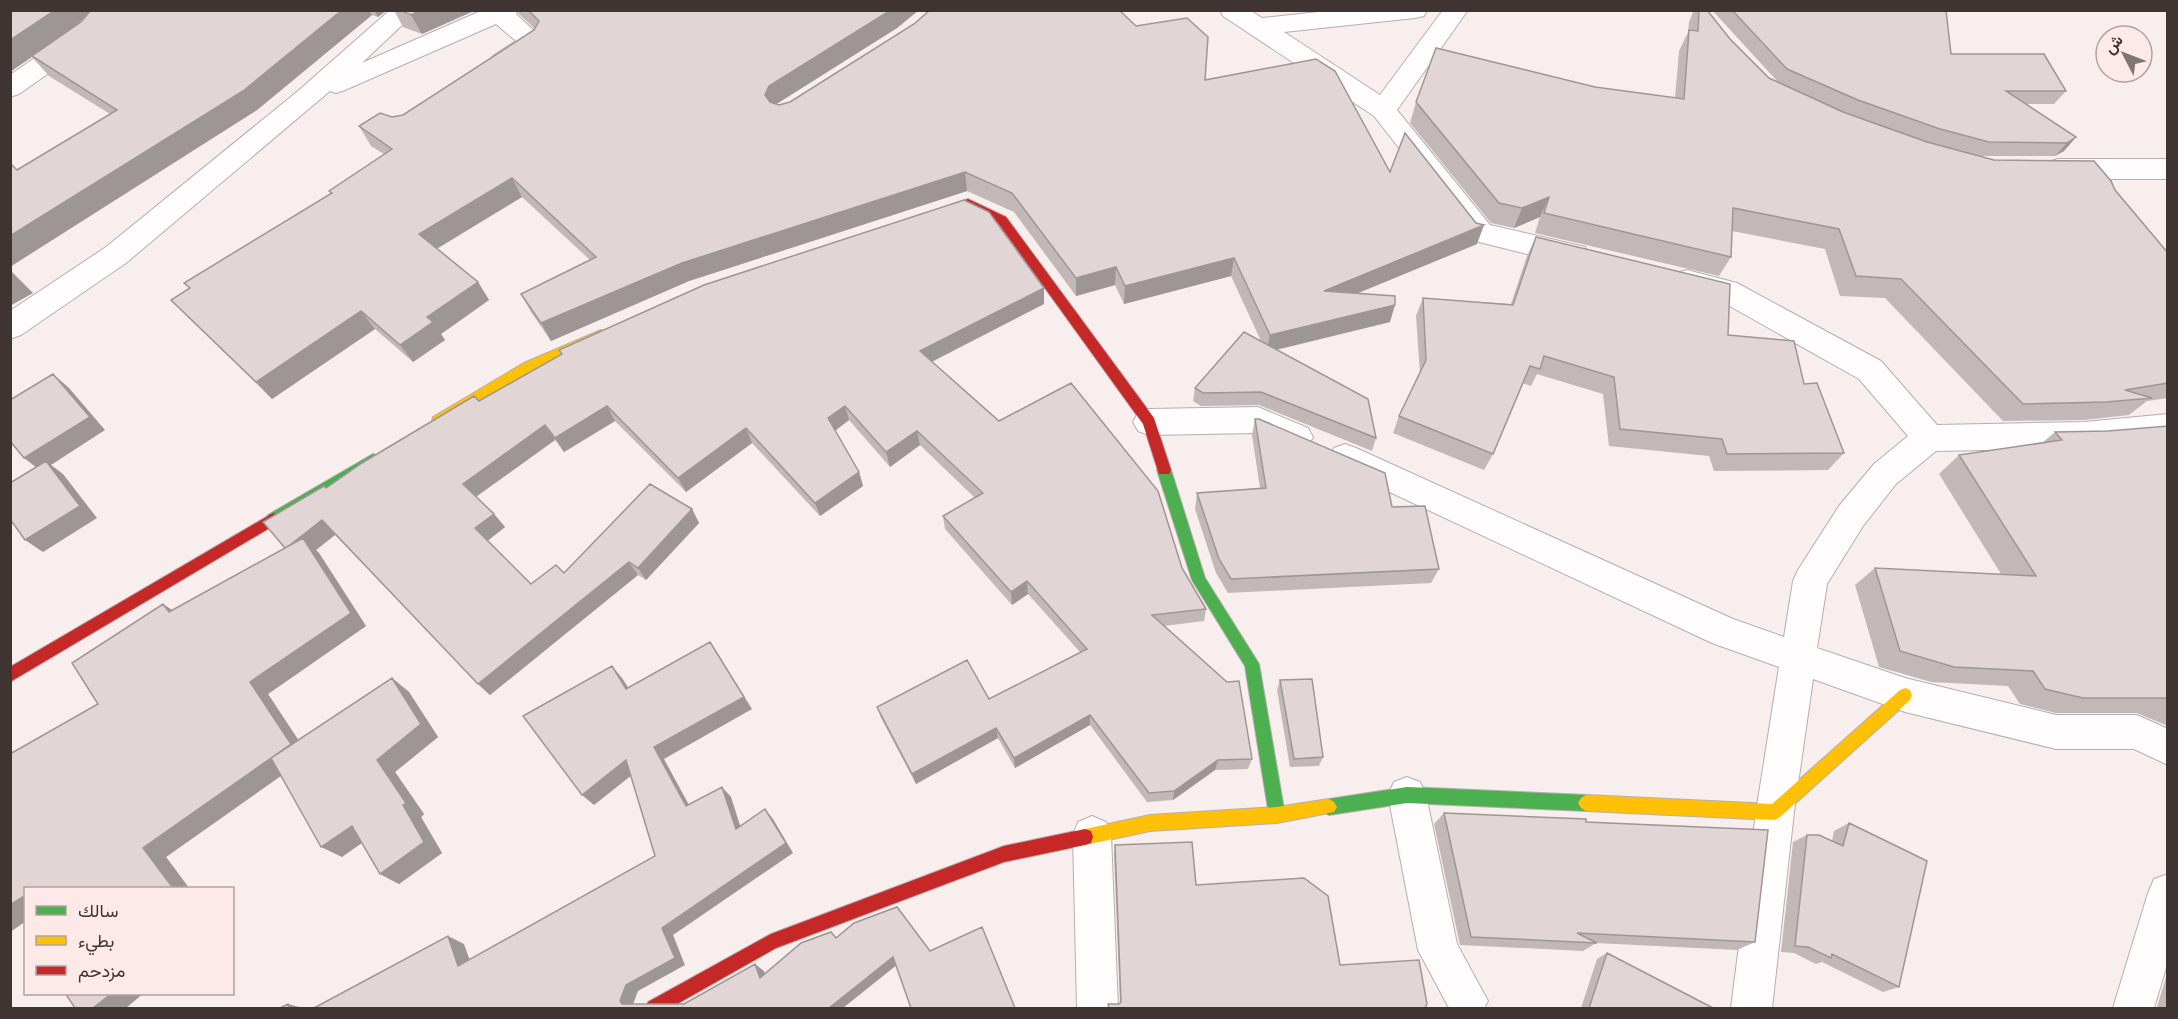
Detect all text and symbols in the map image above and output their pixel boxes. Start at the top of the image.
north arrow [2094,24,2154,84]
text: ش [2099,30,2130,61]
legend [24,887,234,995]
text: سالك [78,899,118,927]
text: بطيء [78,929,114,957]
text: مزدحم [78,959,125,987]

